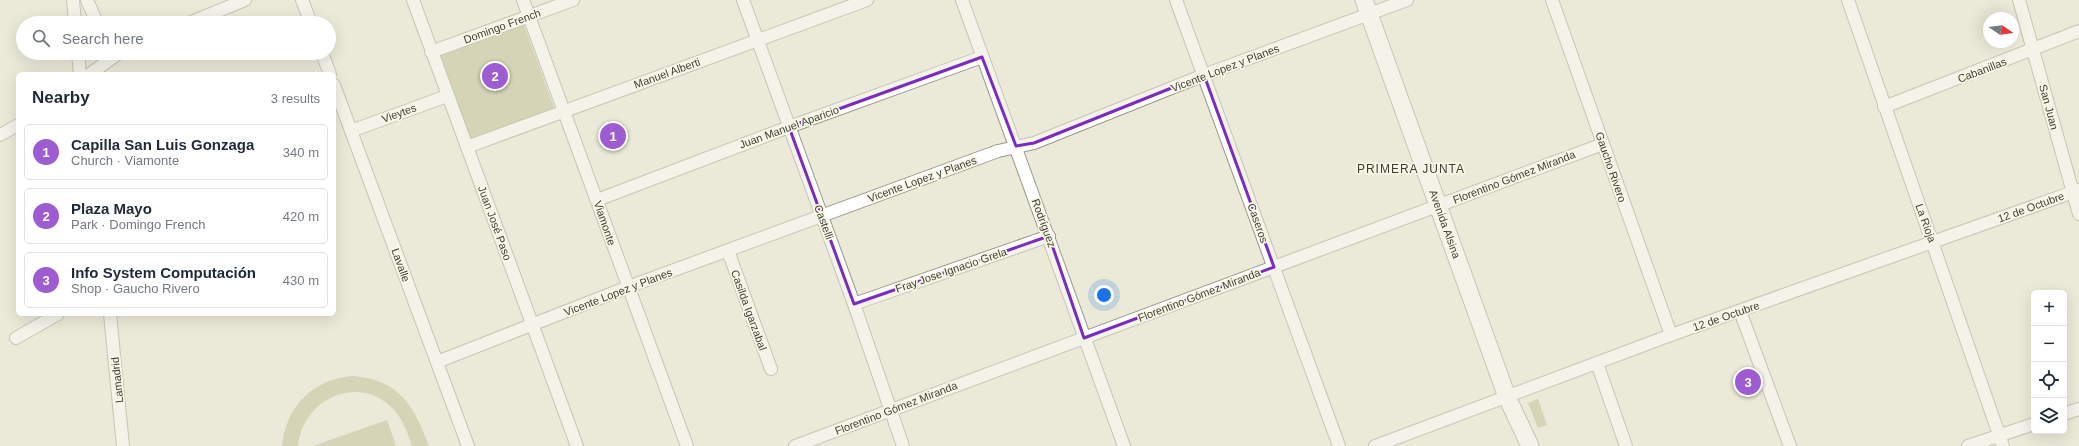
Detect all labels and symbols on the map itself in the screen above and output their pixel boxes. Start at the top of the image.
street label: Domingo French [462,6,542,46]
north arrow [1983,12,2019,48]
street label: Vicente Lopez y Planes [1169,42,1281,94]
street label: Manuel Alberti [632,55,702,91]
street label: Cabanillas [1956,55,2009,85]
pin: 2 [482,61,508,91]
street label: San Juan [2037,83,2061,131]
street label: Vieytes [380,101,418,125]
street label: Juan Manuel Aparicio [738,103,840,151]
pin: 1 [600,121,626,151]
street label: Gaucho Rivero [1593,130,1629,204]
street label: Florentino Gómez Miranda [1451,148,1578,206]
street label: Vicente Lopez y Planes [866,154,978,204]
district label: PRIMERA JUNTA [1357,162,1465,176]
street label: Juan José Paso [476,184,514,262]
street label: Avenida Alsina [1427,188,1463,261]
street label: 12 de Octubre [1996,189,2066,225]
street label: Rodríguez [1030,197,1058,249]
street label: Viamonte [592,199,618,247]
street label: Caseros [1245,202,1271,245]
street label: La Rioja [1913,202,1939,245]
street label: Castelli [812,203,836,241]
street label: Fray Jose Ignacio Grela [894,245,1009,295]
street label: Lavalle [389,247,413,283]
street label: Vicente Lopez y Planes [562,266,674,318]
street label: Florentino Gómez Miranda [1136,266,1263,324]
street label: Casilda Igarzabal [729,268,769,352]
your location [1094,285,1114,305]
street label: 12 de Octubre [1691,299,1761,333]
street label: Lamadrid [109,357,125,403]
pin: 3 [1735,367,1761,397]
street label: Florentino Gómez Miranda [833,379,960,437]

